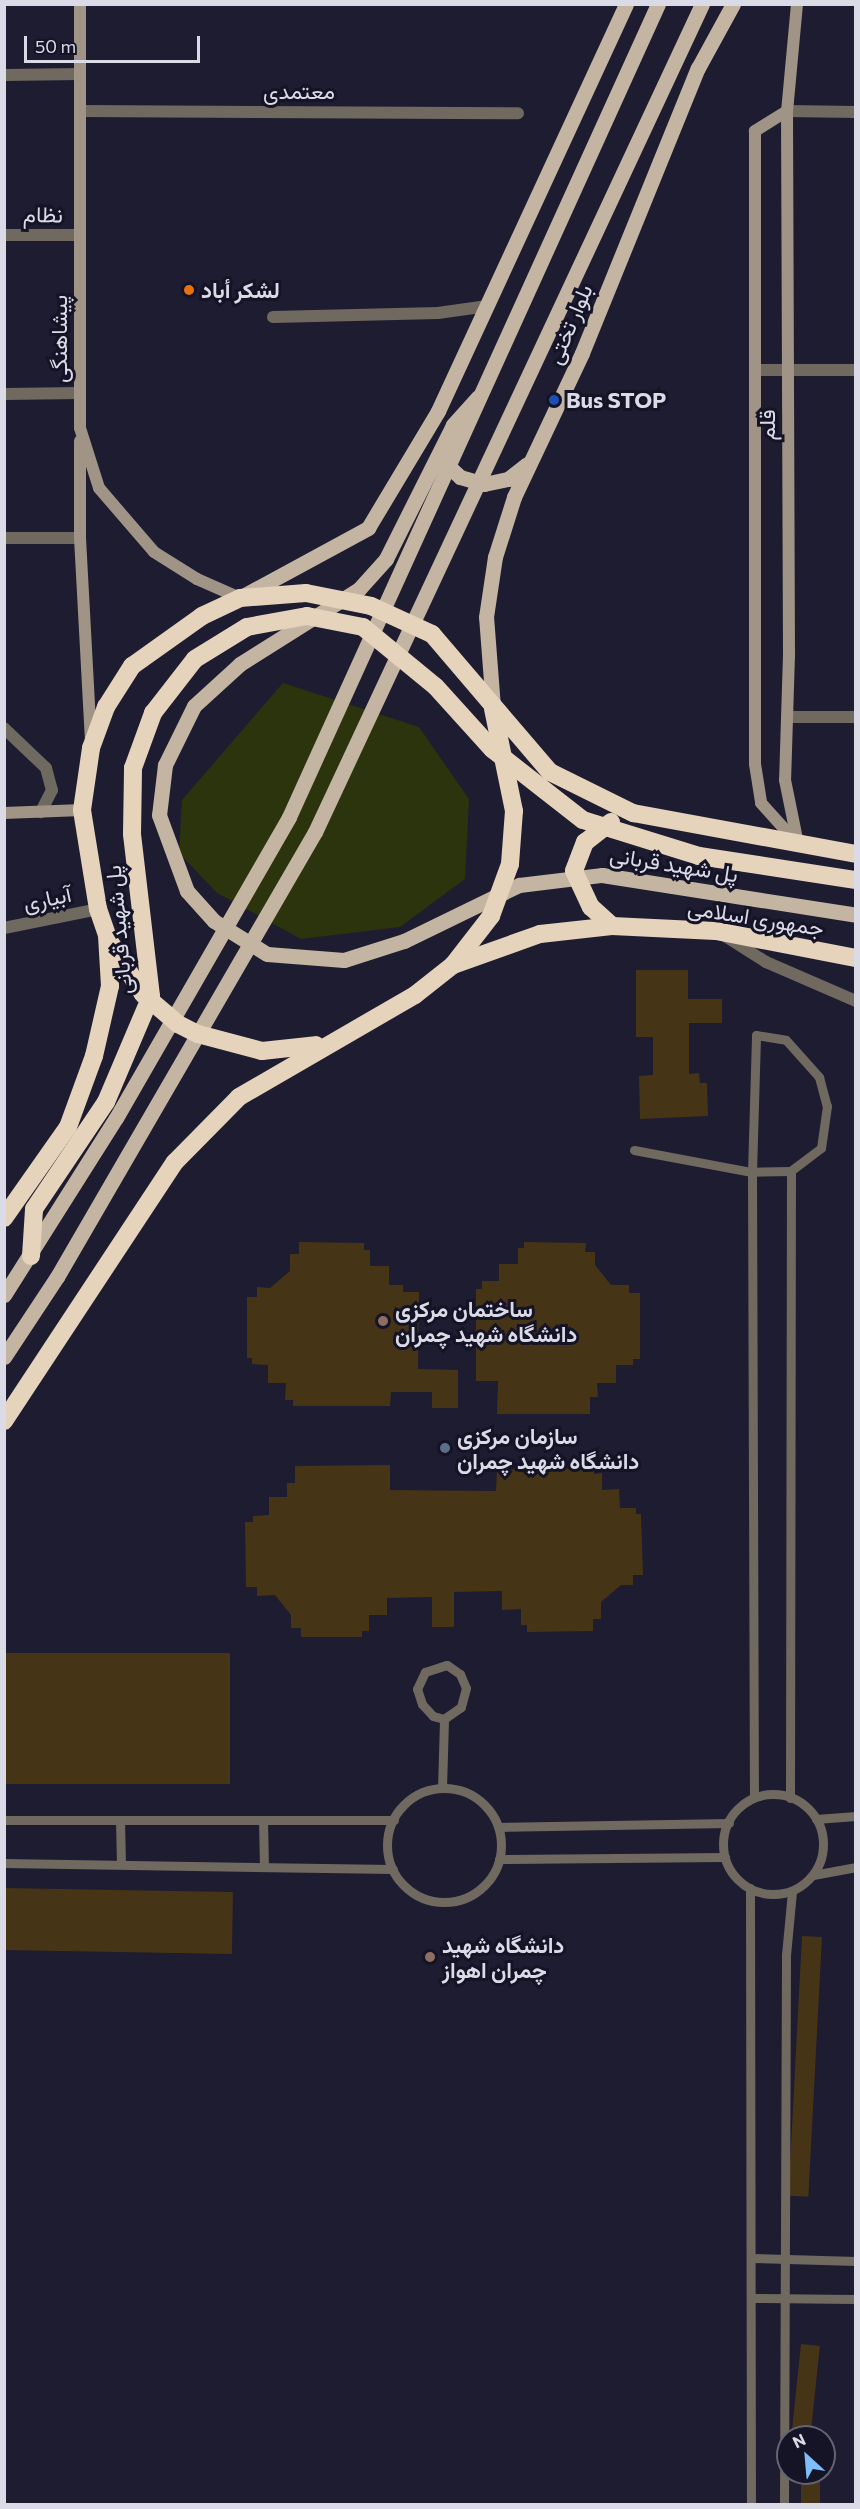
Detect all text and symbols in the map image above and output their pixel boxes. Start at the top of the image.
scale bar [27,24,202,62]
text: 50 m [35,35,76,57]
street label: معتمدی [263,78,335,104]
street label: نظام [23,200,63,228]
place label: لشكر أباد [201,277,280,303]
street label: بلوار تختی [540,280,598,368]
marker: لشكر أباد [182,283,196,297]
street label: پیشاهنگی [46,295,72,383]
place label: Bus STOP [566,387,666,413]
marker: Bus STOP [547,393,561,407]
street label: قلم [754,410,780,440]
street label: پل شهید قربانی [608,841,740,887]
street label: پل شهید قربانی [99,864,137,996]
street label: آبیاری [21,880,73,916]
street label: جمهوری اسلامی [686,893,826,941]
place label: ساختمان مرکزی دانشگاه شهید چمران [395,1295,577,1346]
marker: ساختمان مرکزی دانشگاه شهید چمران [376,1314,390,1328]
place label: سازمان مرکزی دانشگاه شهید چمران [457,1422,639,1474]
marker: سازمان مرکزی دانشگاه شهید چمران [438,1441,452,1455]
place label: دانشگاه شهید چمران اهواز [442,1931,564,1982]
marker: دانشگاه شهید چمران اهواز [423,1950,437,1964]
north arrow [776,2425,836,2485]
text: N [789,2429,808,2451]

